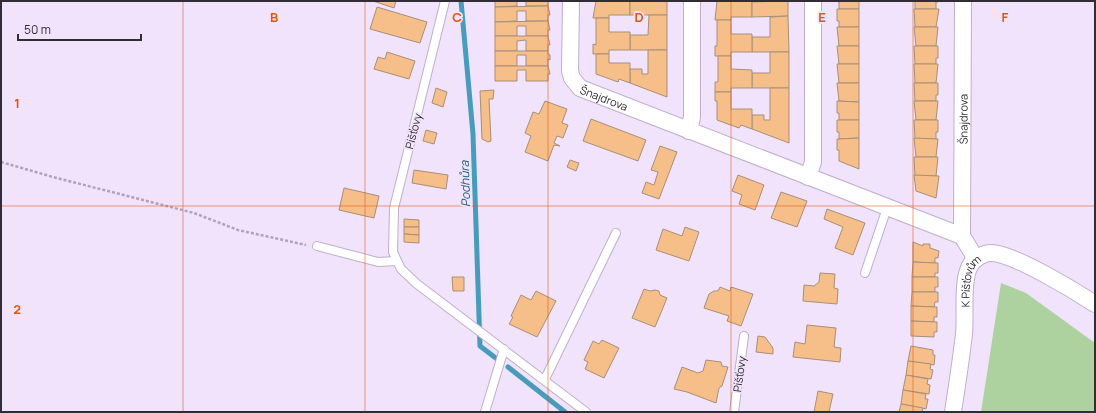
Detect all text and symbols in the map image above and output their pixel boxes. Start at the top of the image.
text: B [270,8,278,26]
text: C [452,8,462,26]
text: D [634,8,644,26]
text: E [818,8,826,26]
text: F [1002,8,1009,26]
scale bar [18,16,141,42]
text: 50 m [24,21,51,38]
street label: Šnajdrova [578,81,630,113]
text: 1 [14,94,20,112]
street label: Šnajdrova [955,94,970,144]
street label: Píšťovy [401,111,425,150]
water label: Podhůra [456,159,474,208]
street label: K Píšťovům [957,251,983,307]
text: 2 [13,300,21,318]
street label: Píšťovy [729,355,749,393]

